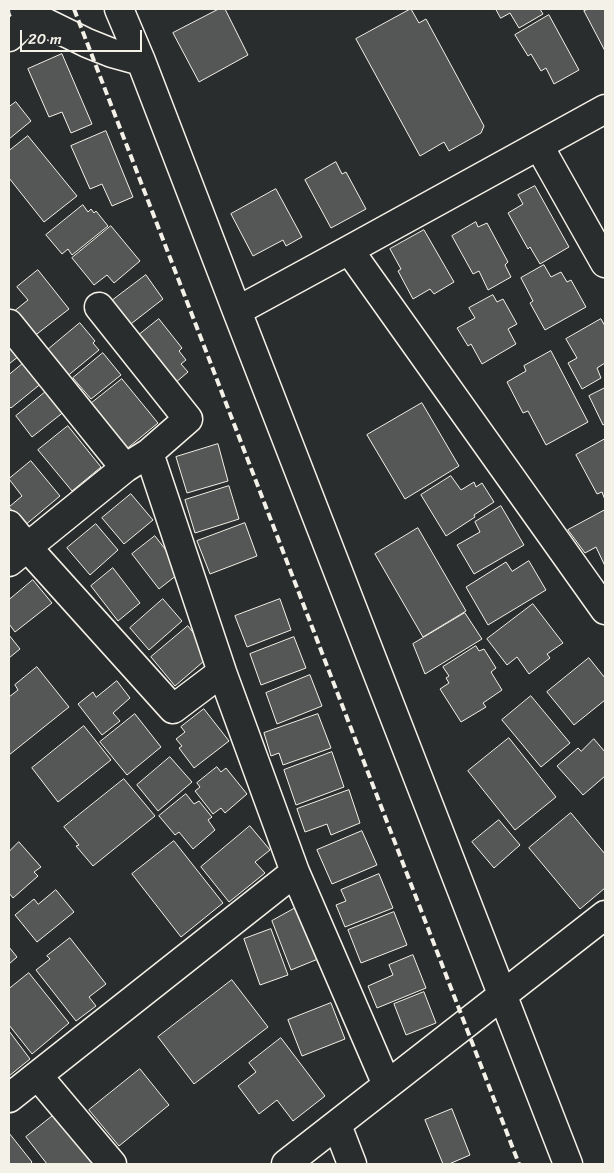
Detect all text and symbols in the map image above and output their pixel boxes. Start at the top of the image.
scale bar [22,20,145,52]
text: 20 m [28,26,62,52]

